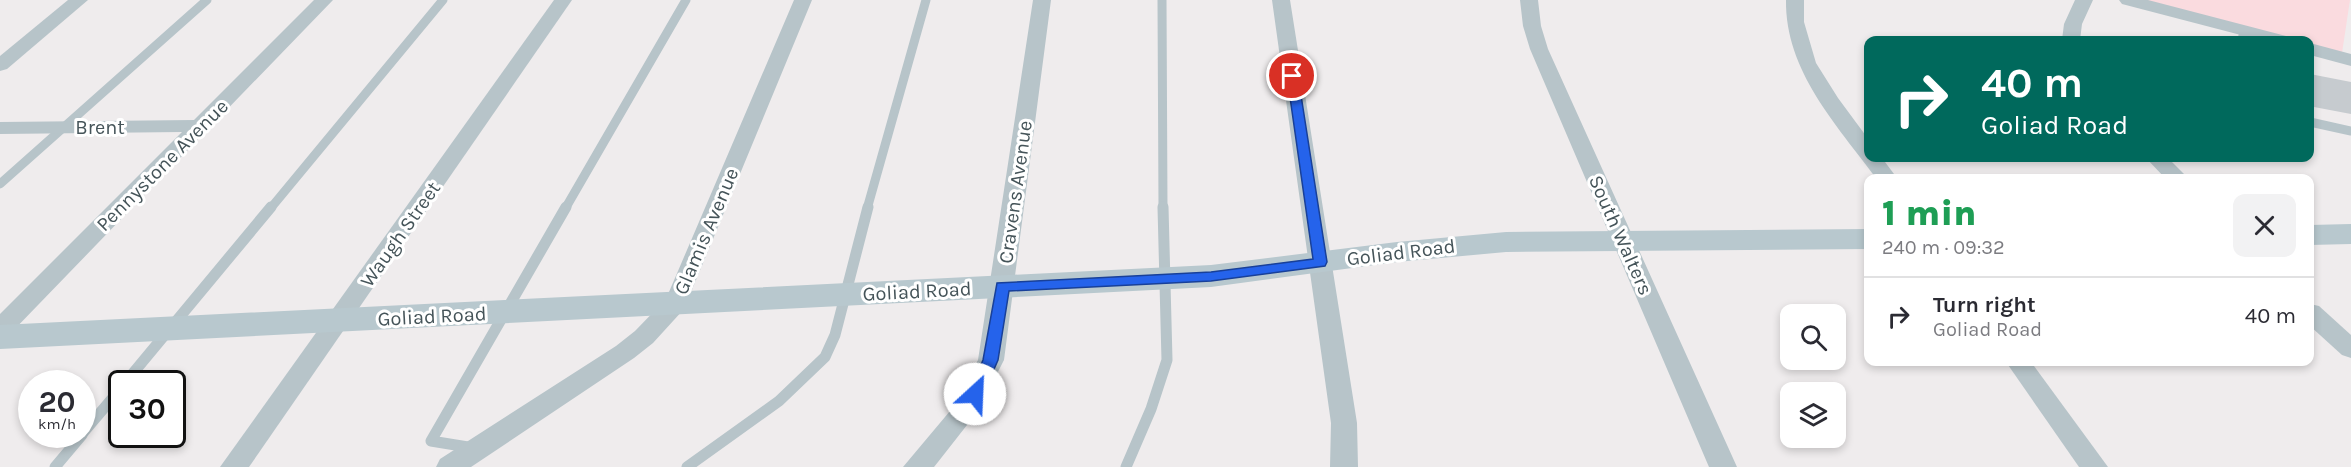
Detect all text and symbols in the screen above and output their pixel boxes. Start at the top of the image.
pin [1266,50,1317,101]
text: 40 m [1981,58,2083,108]
icon: arrive [1275,59,1308,92]
icon: right [1882,60,1960,138]
street label: Pennystone Avenue [92,95,233,236]
text: Goliad Road [1981,109,2128,141]
street label: Brent [75,116,125,139]
street label: Cravens Avenue [994,119,1037,265]
street label: Glamis Avenue [669,164,743,298]
street label: South Walters [1584,172,1657,299]
street label: Waugh Street [356,177,445,291]
text: 1 min [1882,192,1976,234]
button: close [2233,194,2296,257]
street label: Goliad Road [1346,234,1457,271]
text: 240 m · 09:32 [1882,236,2005,259]
street label: Goliad Road [862,277,972,306]
text: Turn right [1933,292,2036,318]
icon: right [1882,300,1915,333]
street label: Goliad Road [377,302,487,331]
text: 40 m [2245,303,2296,329]
map controls [1780,304,1846,448]
button: search [1780,304,1846,370]
text: Goliad Road [1933,318,2042,341]
position arrow [943,362,1007,426]
speed limit sign: 30 [108,370,186,448]
button: layers [1780,382,1846,448]
text: 20 [38,384,76,420]
text: km/h [38,415,76,433]

